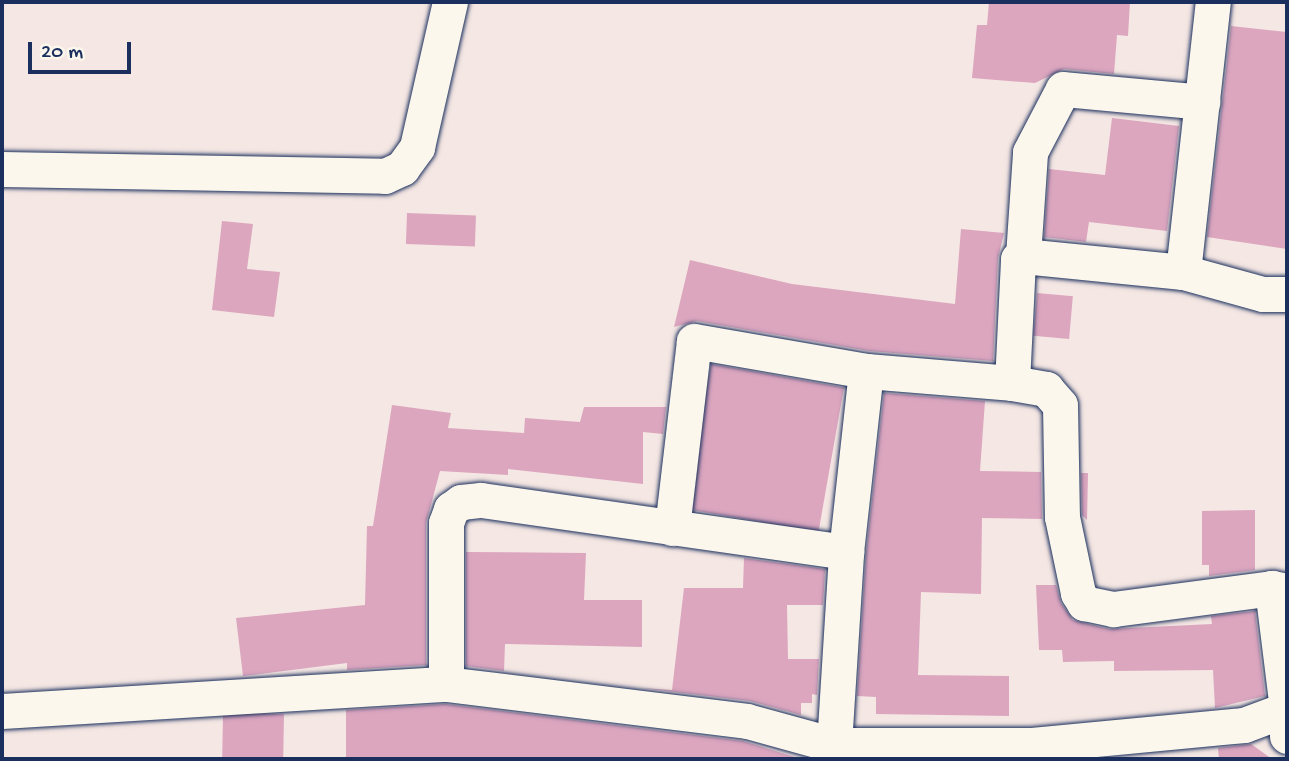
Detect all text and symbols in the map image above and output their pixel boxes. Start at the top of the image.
scale bar [32,28,135,72]
text: 20 m [41,41,83,66]

